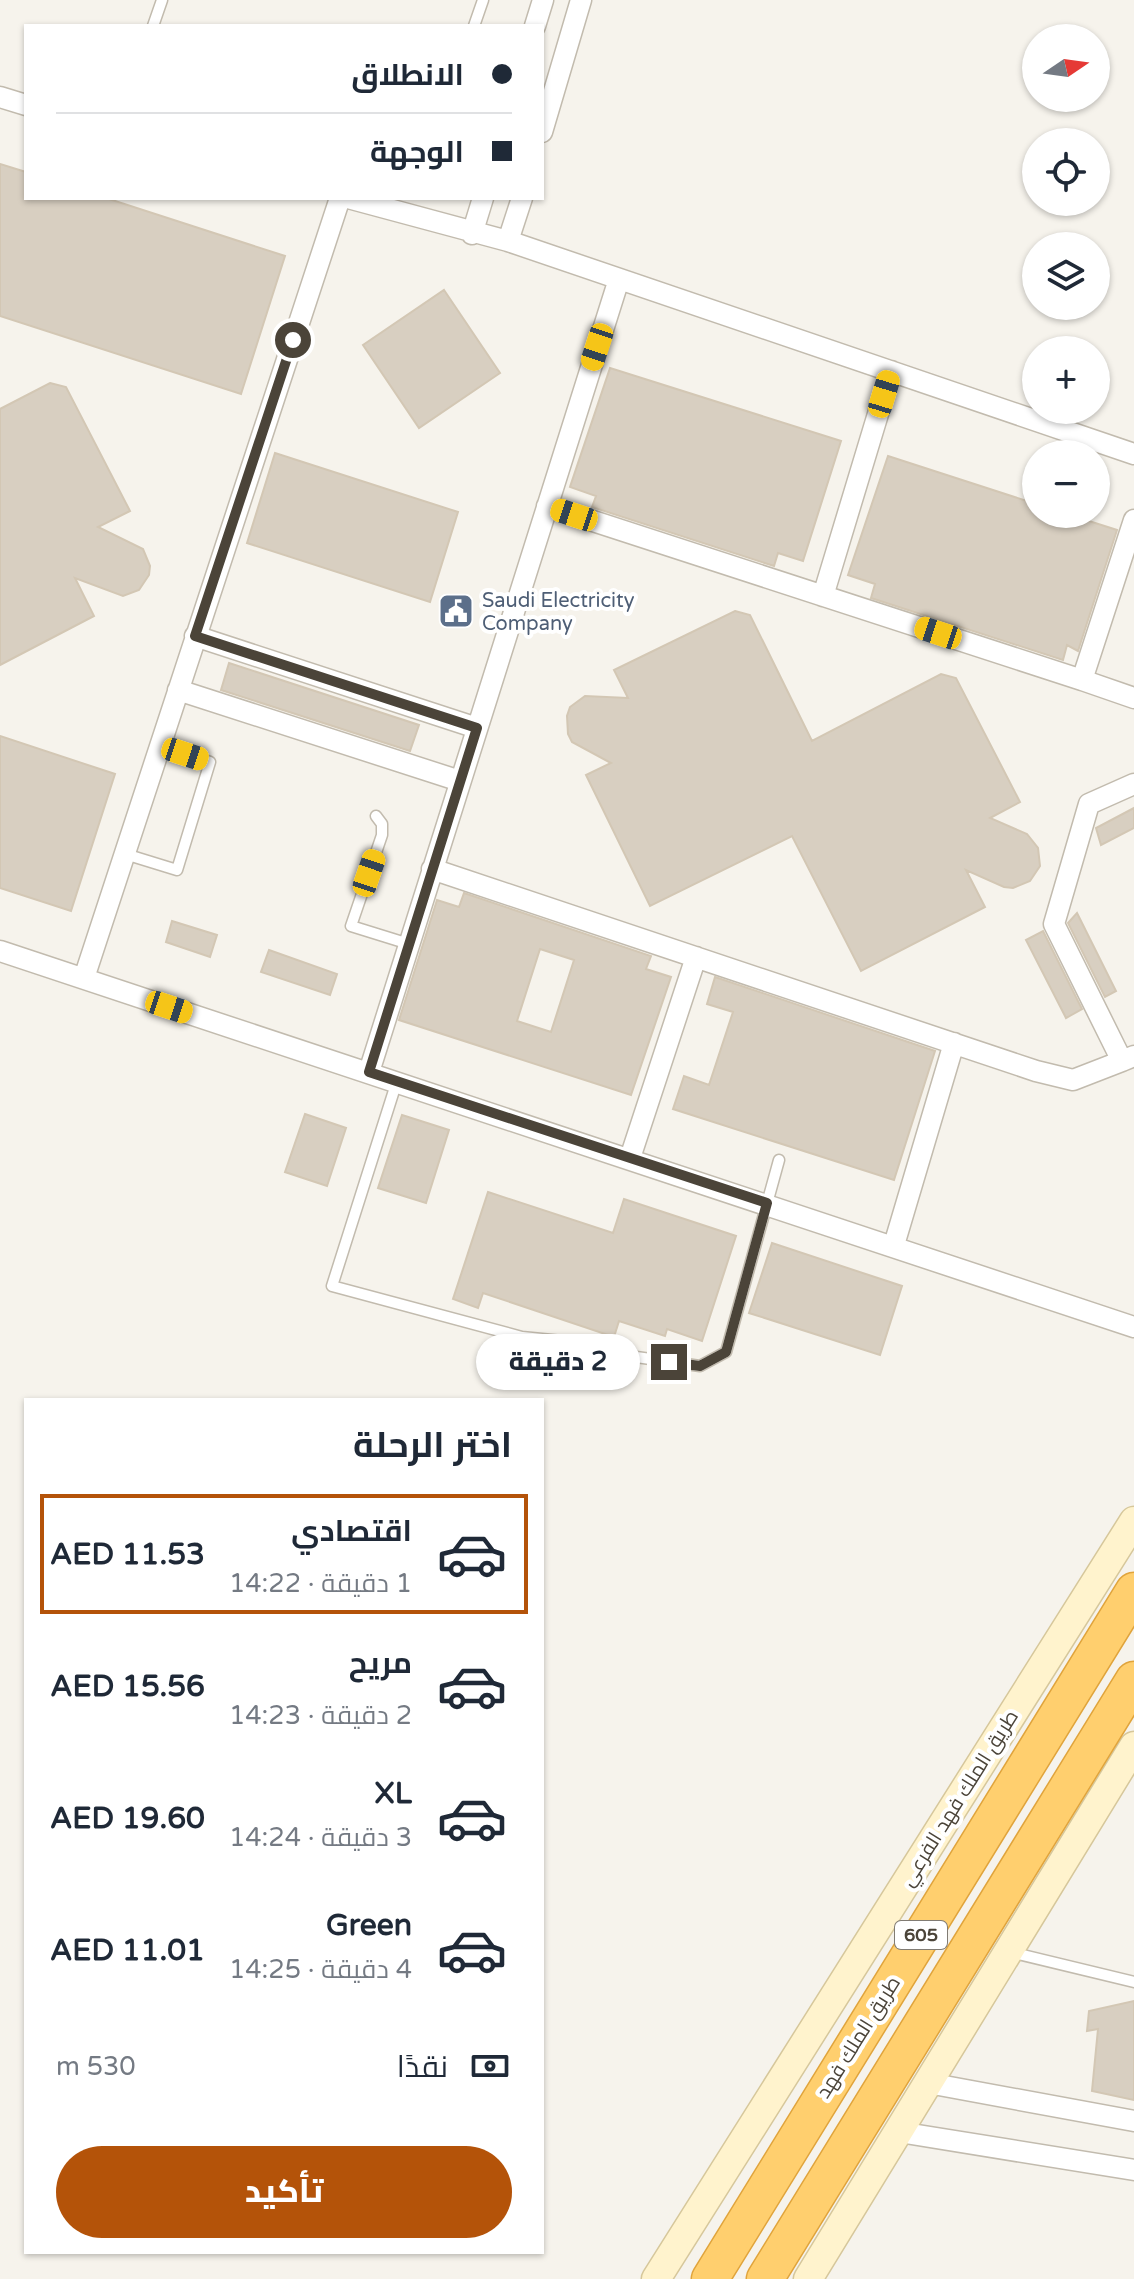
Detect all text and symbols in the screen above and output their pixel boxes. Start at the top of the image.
north arrow [1022,24,1110,112]
map controls [1022,24,1110,528]
text: الانطلاق [351,57,464,94]
button: locate [1022,128,1110,216]
text: الوجهة [370,134,464,171]
button: layers [1022,232,1110,320]
car [578,320,616,374]
route start [275,322,311,358]
button: + [1022,336,1110,424]
car [866,368,902,420]
button: − [1022,440,1110,528]
car [547,496,601,534]
place label: Saudi Electricity Company [482,589,635,636]
public building icon: Saudi Electricity Company [437,592,475,630]
car [911,614,965,652]
car [158,735,212,773]
car [350,846,388,900]
car [142,988,196,1026]
callout: 2 دقيقة [477,1334,641,1390]
route end [651,1344,687,1380]
text: 2 دقيقة [509,1346,607,1377]
text: اختر الرحلة [353,1424,512,1467]
text: اقتصادي [291,1513,412,1550]
icon: car [436,1518,508,1590]
text: AED 11.53 [50,1536,205,1573]
text: 1 دقيقة · 14:22 [229,1568,412,1599]
text: مريح [349,1645,412,1682]
icon: car [436,1650,508,1722]
text: AED 15.56 [50,1668,205,1705]
text: 2 دقيقة · 14:23 [229,1700,412,1731]
street label: طريق الملك فهد الفرعي [896,1706,1026,1893]
text: XL [375,1775,412,1812]
icon: car [436,1782,508,1854]
text: AED 19.60 [50,1800,205,1837]
text: 3 دقيقة · 14:24 [229,1822,412,1853]
text: Green [326,1907,412,1944]
icon: car [436,1914,508,1986]
road number: 605 [895,1921,947,1949]
text: AED 11.01 [50,1932,205,1969]
text: 4 دقيقة · 14:25 [229,1954,412,1985]
street label: طريق الملك فهد [812,1972,906,2103]
icon: cash [468,2044,512,2088]
text: نقدًا [397,2049,448,2086]
text: 530 m [56,2051,136,2082]
button: تأكيد [56,2146,512,2238]

